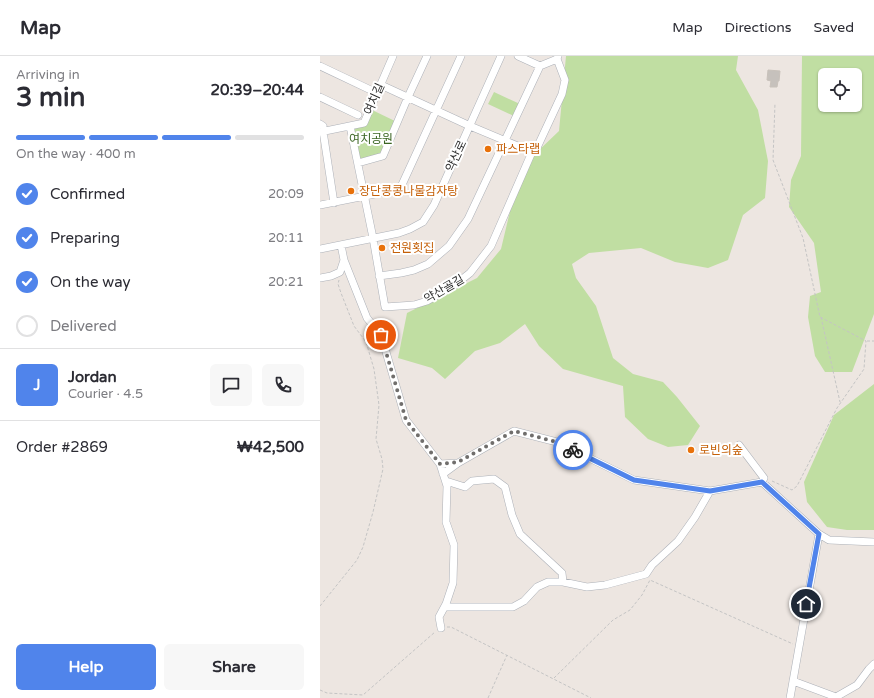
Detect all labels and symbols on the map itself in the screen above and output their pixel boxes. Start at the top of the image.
street label: 여치길 [361,81,387,117]
park label: 여치공원 [349,132,393,146]
street label: 약산로 [443,138,469,174]
place label: 파스타랩 [496,142,540,156]
marker: 파스타랩 [483,144,493,154]
place label: 장단콩콩나물감자탕 [359,184,458,198]
marker: 장단콩콩나물감자탕 [346,186,356,196]
place label: 전원횟집 [390,241,434,255]
marker: 전원횟집 [377,243,387,253]
street label: 약산골길 [421,272,467,306]
pin [364,318,398,352]
courier [553,430,593,470]
place label: 로빈의숲 [699,443,743,457]
marker: 로빈의숲 [686,445,696,455]
pin [789,587,823,621]

